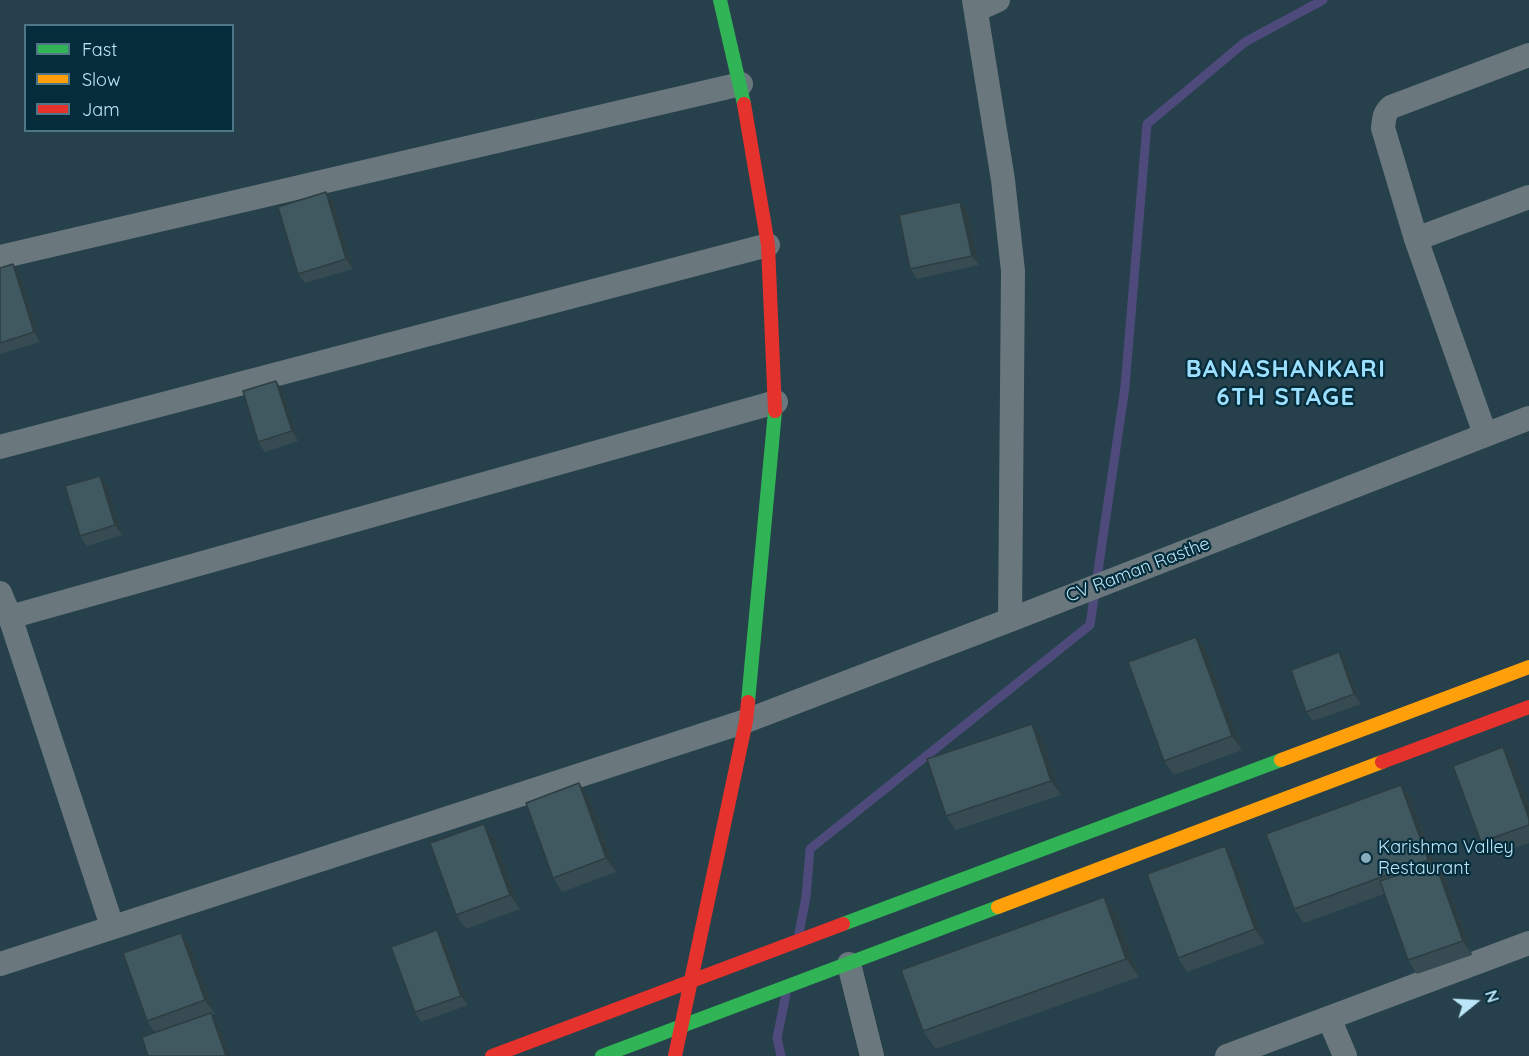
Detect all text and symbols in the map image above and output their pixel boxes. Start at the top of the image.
legend [24,24,234,132]
text: Fast [82,38,117,61]
text: Slow [82,68,120,91]
text: Jam [82,98,120,121]
district label: BANASHANKARI 6TH STAGE [1186,356,1386,412]
street label: CV Raman Rasthe [1063,533,1213,607]
place label: Karishma Valley Restaurant [1378,837,1514,880]
marker: Karishma Valley Restaurant [1359,851,1373,865]
north arrow [1445,972,1505,1032]
text: N [1481,988,1503,1005]

